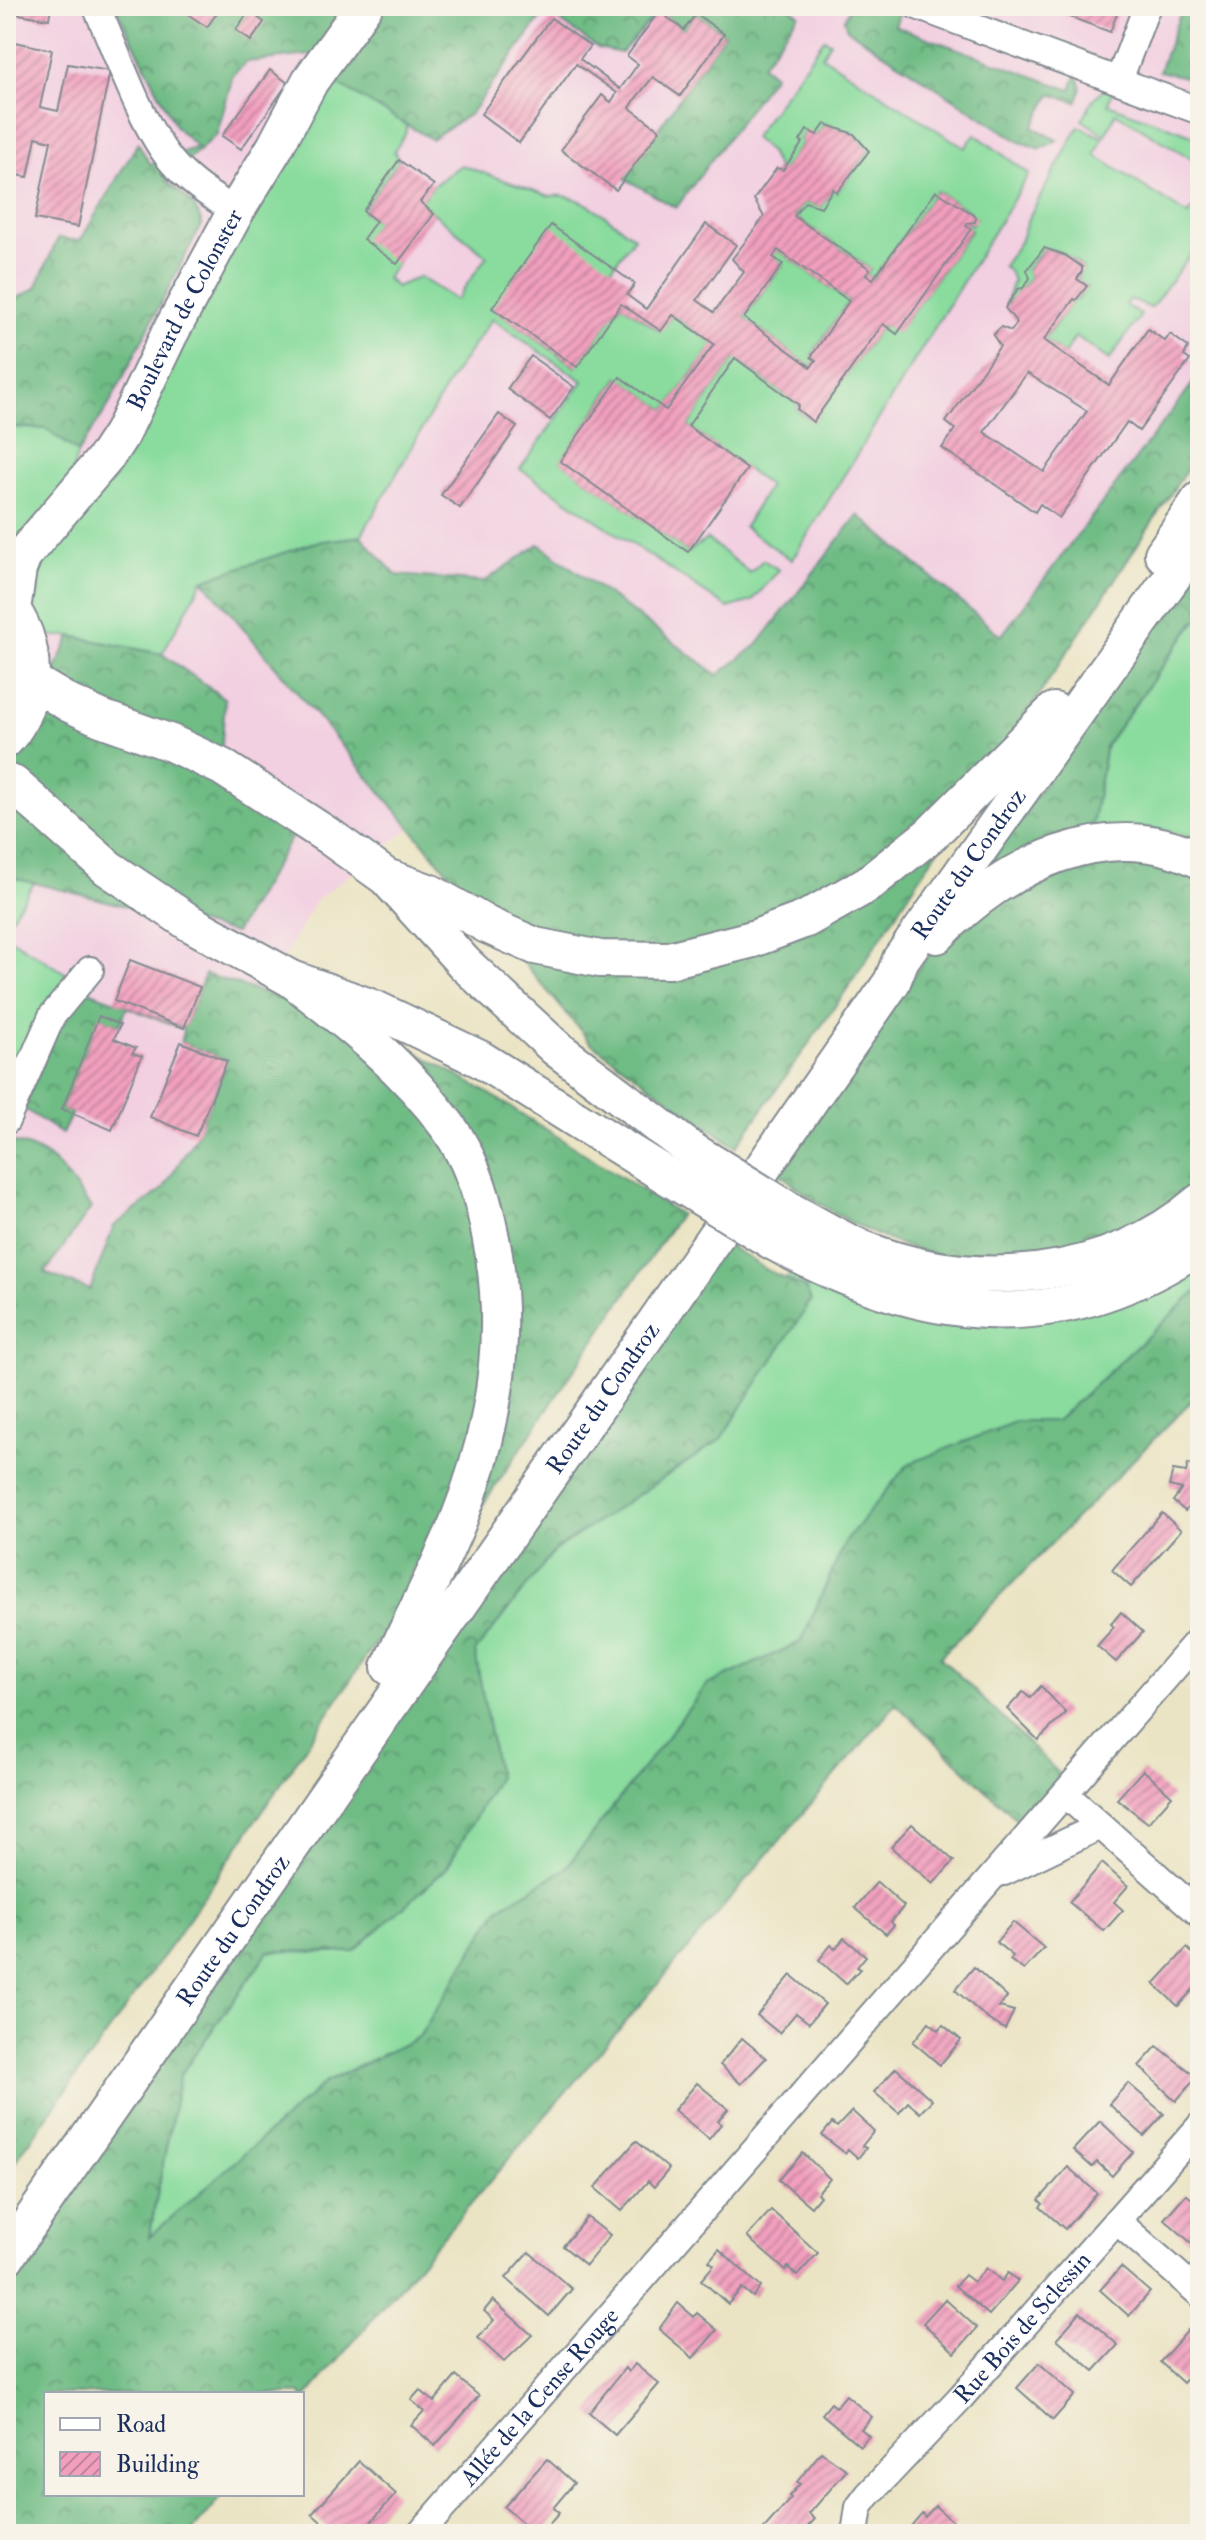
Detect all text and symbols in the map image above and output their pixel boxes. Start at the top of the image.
street label: Boulevard de Colonster [120,203,250,415]
street label: Route du Condroz [904,782,1033,946]
street label: Route du Condroz [539,1316,667,1480]
street label: Route du Condroz [170,1848,297,2012]
street label: Rue Bois de Sclessin [947,2245,1098,2410]
street label: Allée de la Cense Rouge [453,2301,626,2493]
legend [44,2392,304,2496]
text: Road [116,2409,166,2440]
text: Building [116,2449,200,2480]

